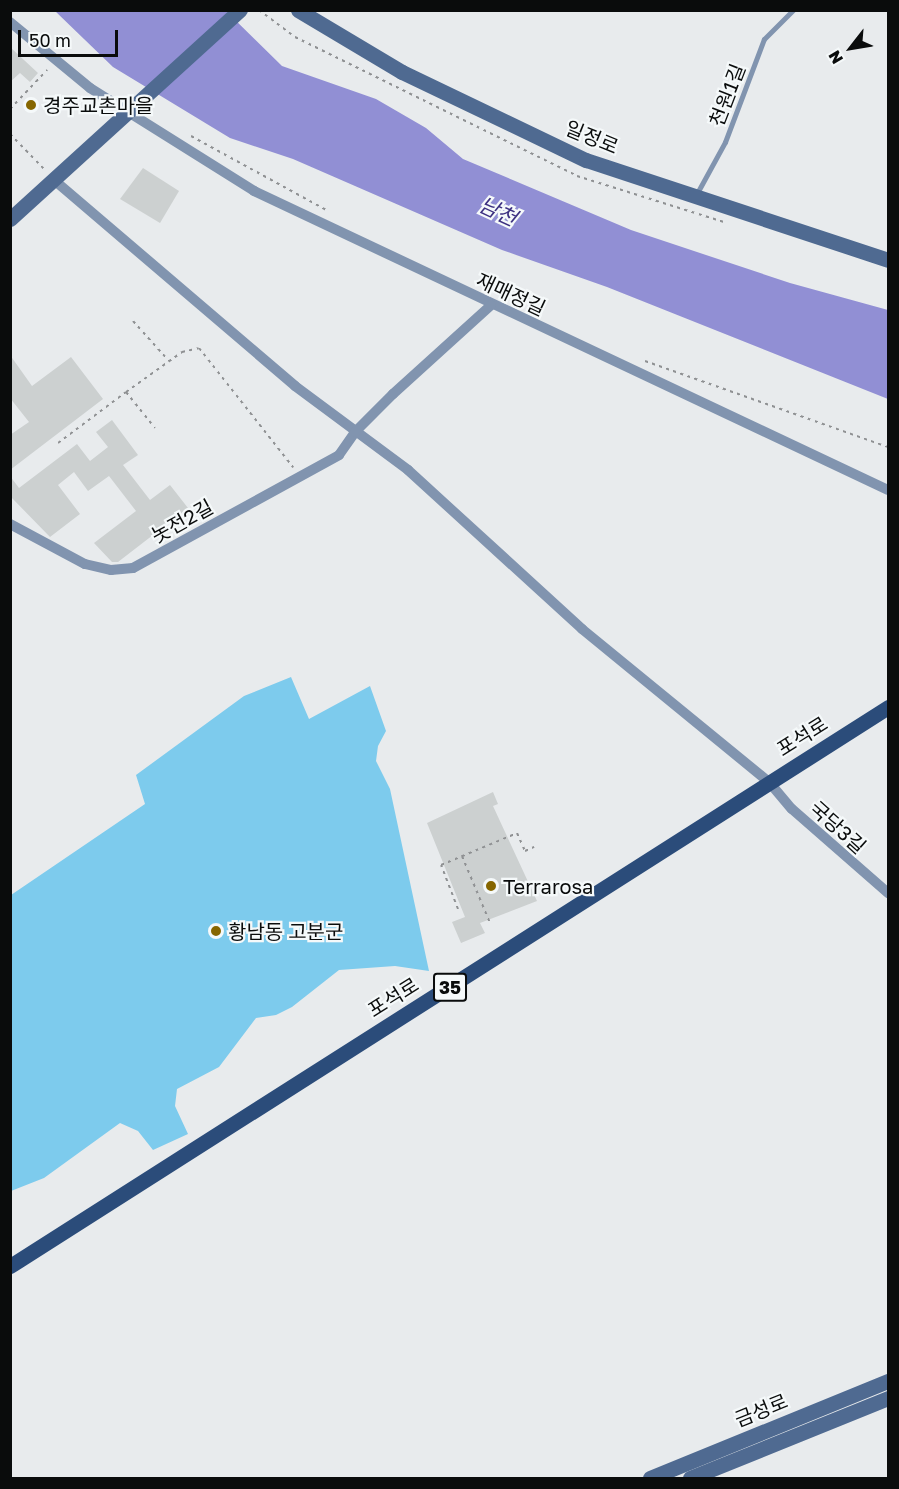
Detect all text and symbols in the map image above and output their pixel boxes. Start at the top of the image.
scale bar [21,18,122,56]
north arrow [821,18,881,78]
text: 50 m [29,29,71,51]
text: N [824,47,847,68]
street label: 천원1길 [704,60,750,130]
place label: 경주교촌마을 [43,93,153,117]
marker: 경주교촌마을 [24,98,38,112]
street label: 일정로 [562,116,622,158]
water label: 남천 [475,191,521,231]
street label: 재매정길 [473,268,549,320]
street label: 놋전2길 [147,494,217,548]
street label: 포석로 [772,711,832,761]
street label: 국당3길 [805,796,871,858]
place label: Terrarosa [503,874,593,898]
marker: Terrarosa [484,879,498,893]
place label: 황남동 고분군 [228,919,343,943]
marker: 황남동 고분군 [209,924,223,938]
street label: 포석로 [363,972,423,1022]
road number: 35 [432,972,468,1002]
street label: 금성로 [731,1389,791,1431]

